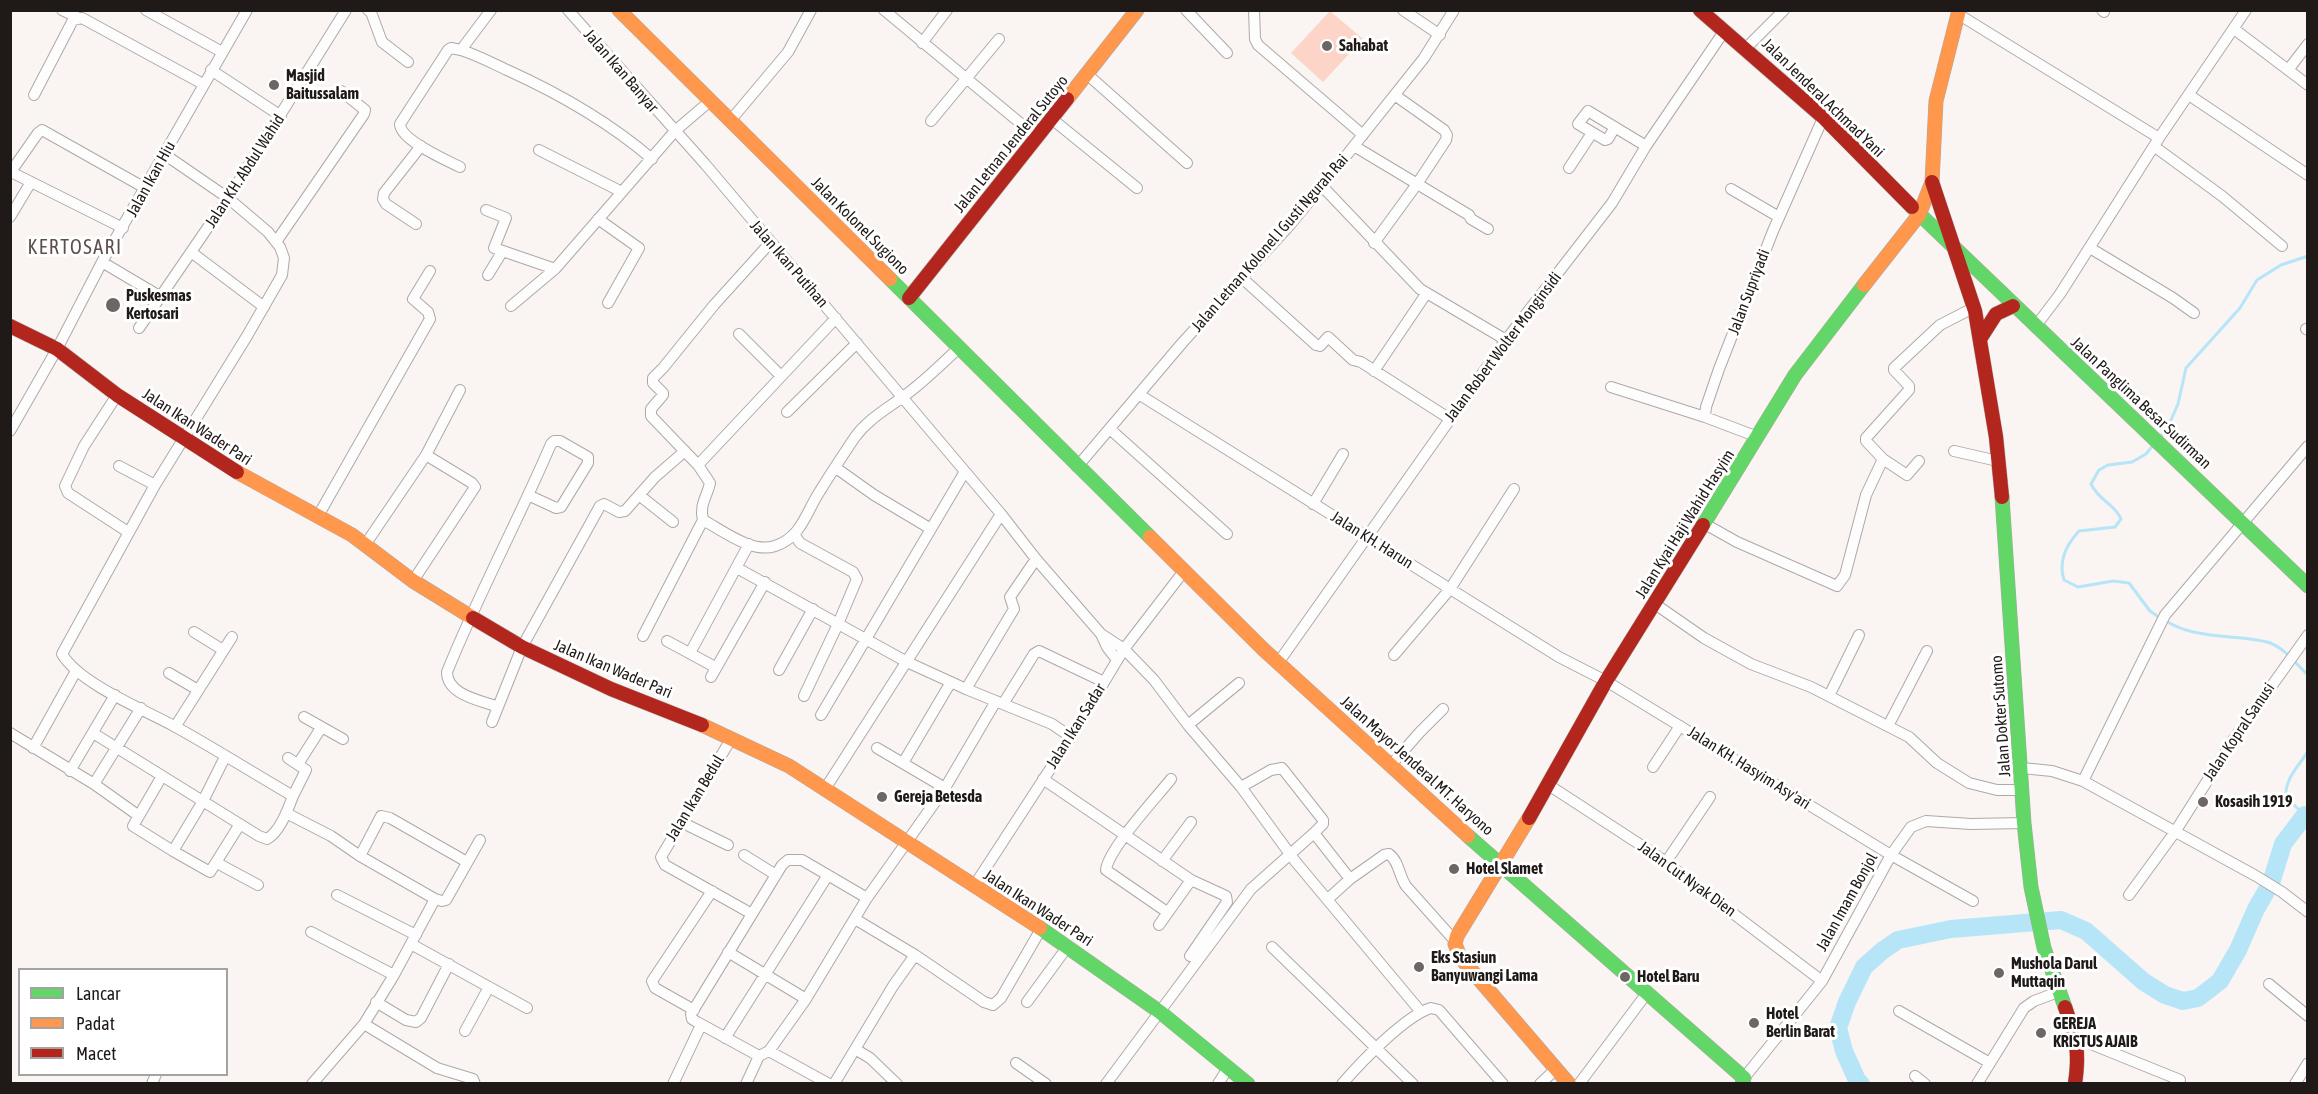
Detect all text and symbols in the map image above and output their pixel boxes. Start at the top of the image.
street label: Jalan Ikan Banyar [580,25,662,117]
street label: Jalan Jenderal Achmad Yani [1758,35,1888,161]
place label: Sahabat [1339,36,1388,56]
marker: Sahabat [1320,39,1334,53]
place label: Masjid Baitussalam [286,66,359,104]
street label: Jalan Letnan Jenderal Sutoyo [950,72,1072,216]
marker: Masjid Baitussalam [267,78,281,92]
street label: Jalan KH. Abdul Wahid [201,111,289,231]
street label: Jalan Ikan Hiu [122,138,180,220]
street label: Jalan Letnan Kolonel I Gusti Ngurah Rai [1188,150,1352,336]
street label: Jalan Kolonel Sugiono [807,173,913,279]
street label: Jalan Ikan Putihan [746,216,832,312]
district label: KERTOSARI [27,236,123,260]
street label: Jalan Supriyadi [1724,247,1774,337]
street label: Jalan Robert Wolter Monginsidi [1440,268,1566,426]
place label: Puskesmas Kertosari [126,286,191,324]
marker: Puskesmas Kertosari [104,296,122,314]
street label: Jalan Panglima Besar Sudirman [2067,333,2215,473]
street label: Jalan Ikan Wader Pari [139,385,255,469]
street label: Jalan Kyai Haji Wahid Hasyim [1631,446,1739,602]
street label: Jalan KH. Harun [1327,507,1417,573]
street label: Jalan Ikan Wader Pari [551,635,675,703]
street label: Jalan Dokter Sutomo [1987,655,2015,777]
street label: Jalan Kopral Sanusi [2199,679,2279,785]
street label: Jalan Ikan Sadar [1042,680,1110,772]
street label: Jalan Mayor Jenderal MT. Haryono [1337,692,1497,840]
street label: Jalan KH. Hasyim Asy'ari [1684,722,1814,814]
street label: Jalan Ikan Bedul [662,751,728,845]
place label: Gereja Betesda [894,787,982,807]
marker: Gereja Betesda [875,790,889,804]
place label: Kosasih 1919 [2215,792,2292,812]
marker: Kosasih 1919 [2196,795,2210,809]
street label: Jalan Cut Nyak Dien [1634,837,1740,921]
street label: Jalan Imam Bonjol [1812,850,1882,954]
place label: Hotel Slamet [1466,859,1543,879]
marker: Hotel Slamet [1447,862,1461,876]
street label: Jalan Ikan Wader Pari [980,866,1096,950]
place label: Eks Stasiun Banyuwangi Lama [1431,948,1538,986]
place label: Mushola Darul Muttaqin [2011,954,2097,992]
marker: Eks Stasiun Banyuwangi Lama [1412,960,1426,974]
marker: Mushola Darul Muttaqin [1992,966,2006,980]
place label: Hotel Baru [1637,967,1699,987]
legend [18,968,228,1076]
marker: Hotel Baru [1618,970,1632,984]
text: Lancar [76,983,120,1004]
place label: Hotel Berlin Barat [1766,1004,1835,1042]
text: Padat [76,1013,115,1034]
place label: GEREJA KRISTUS AJAIB [2053,1014,2137,1052]
marker: Hotel Berlin Barat [1747,1016,1761,1030]
marker: GEREJA KRISTUS AJAIB [2034,1026,2048,1040]
text: Macet [76,1043,116,1064]

